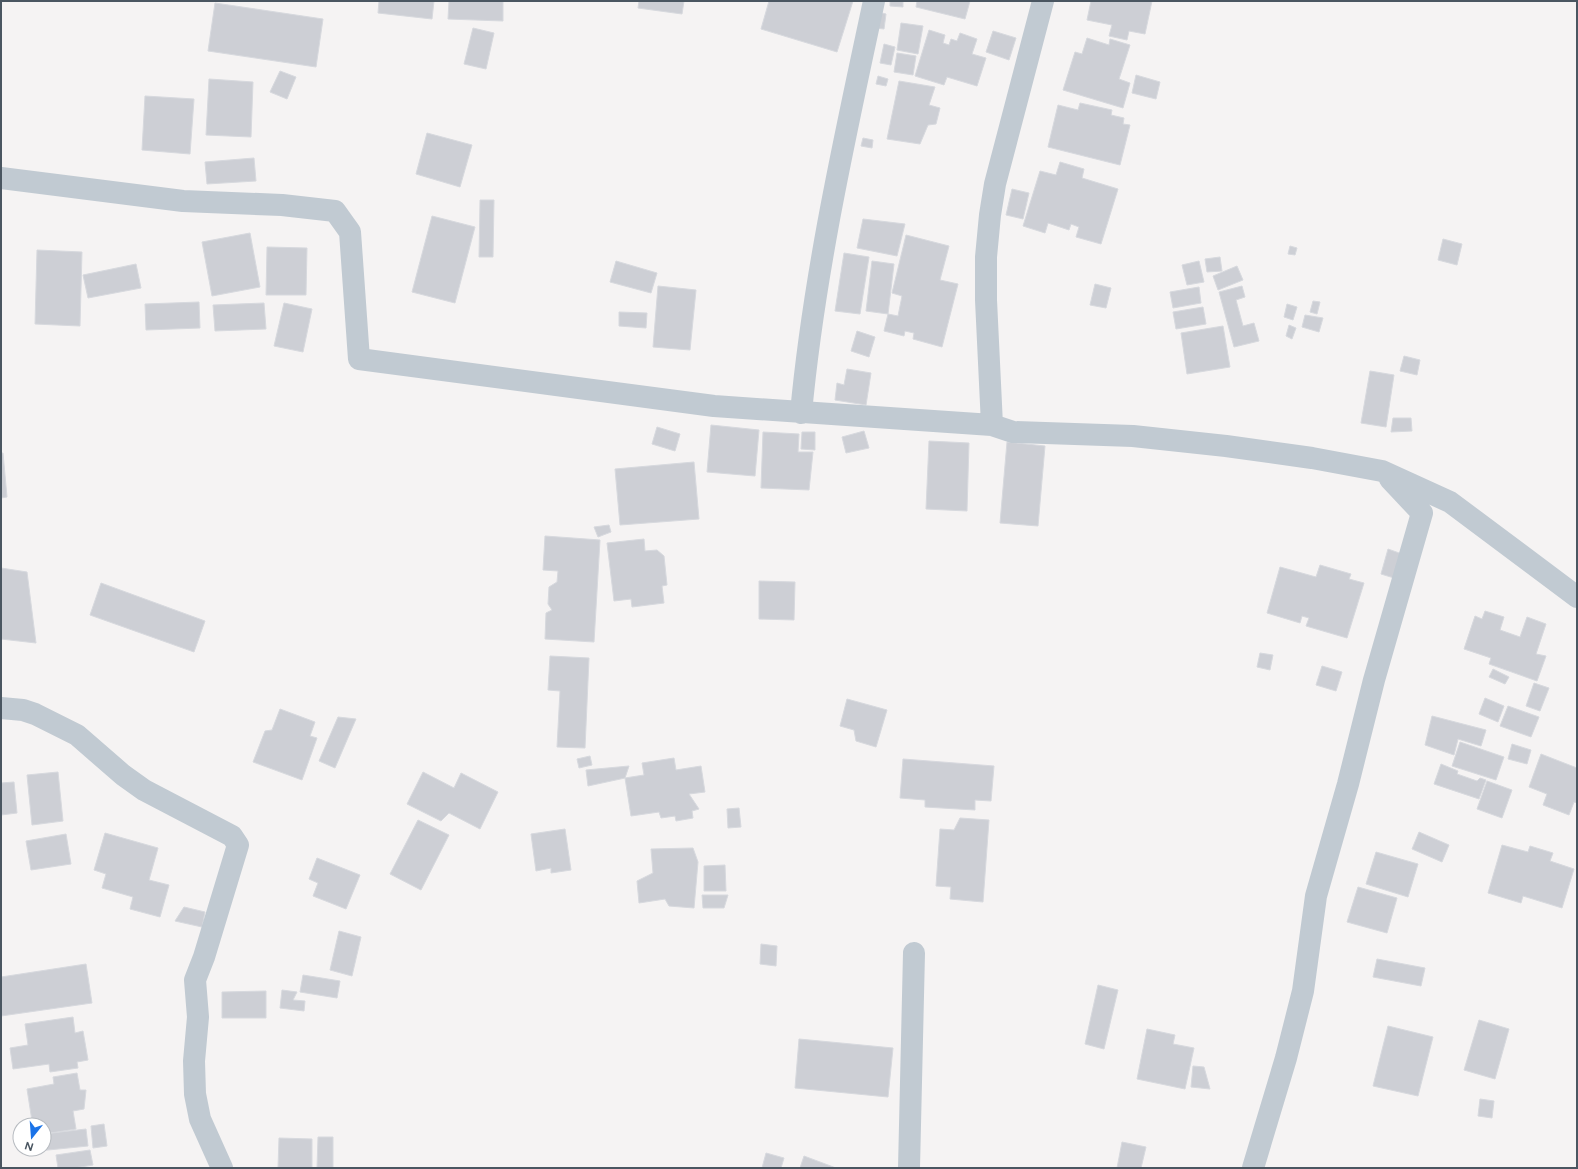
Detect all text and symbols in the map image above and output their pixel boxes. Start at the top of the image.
north arrow [12,1117,52,1157]
text: N [23,1139,35,1154]

